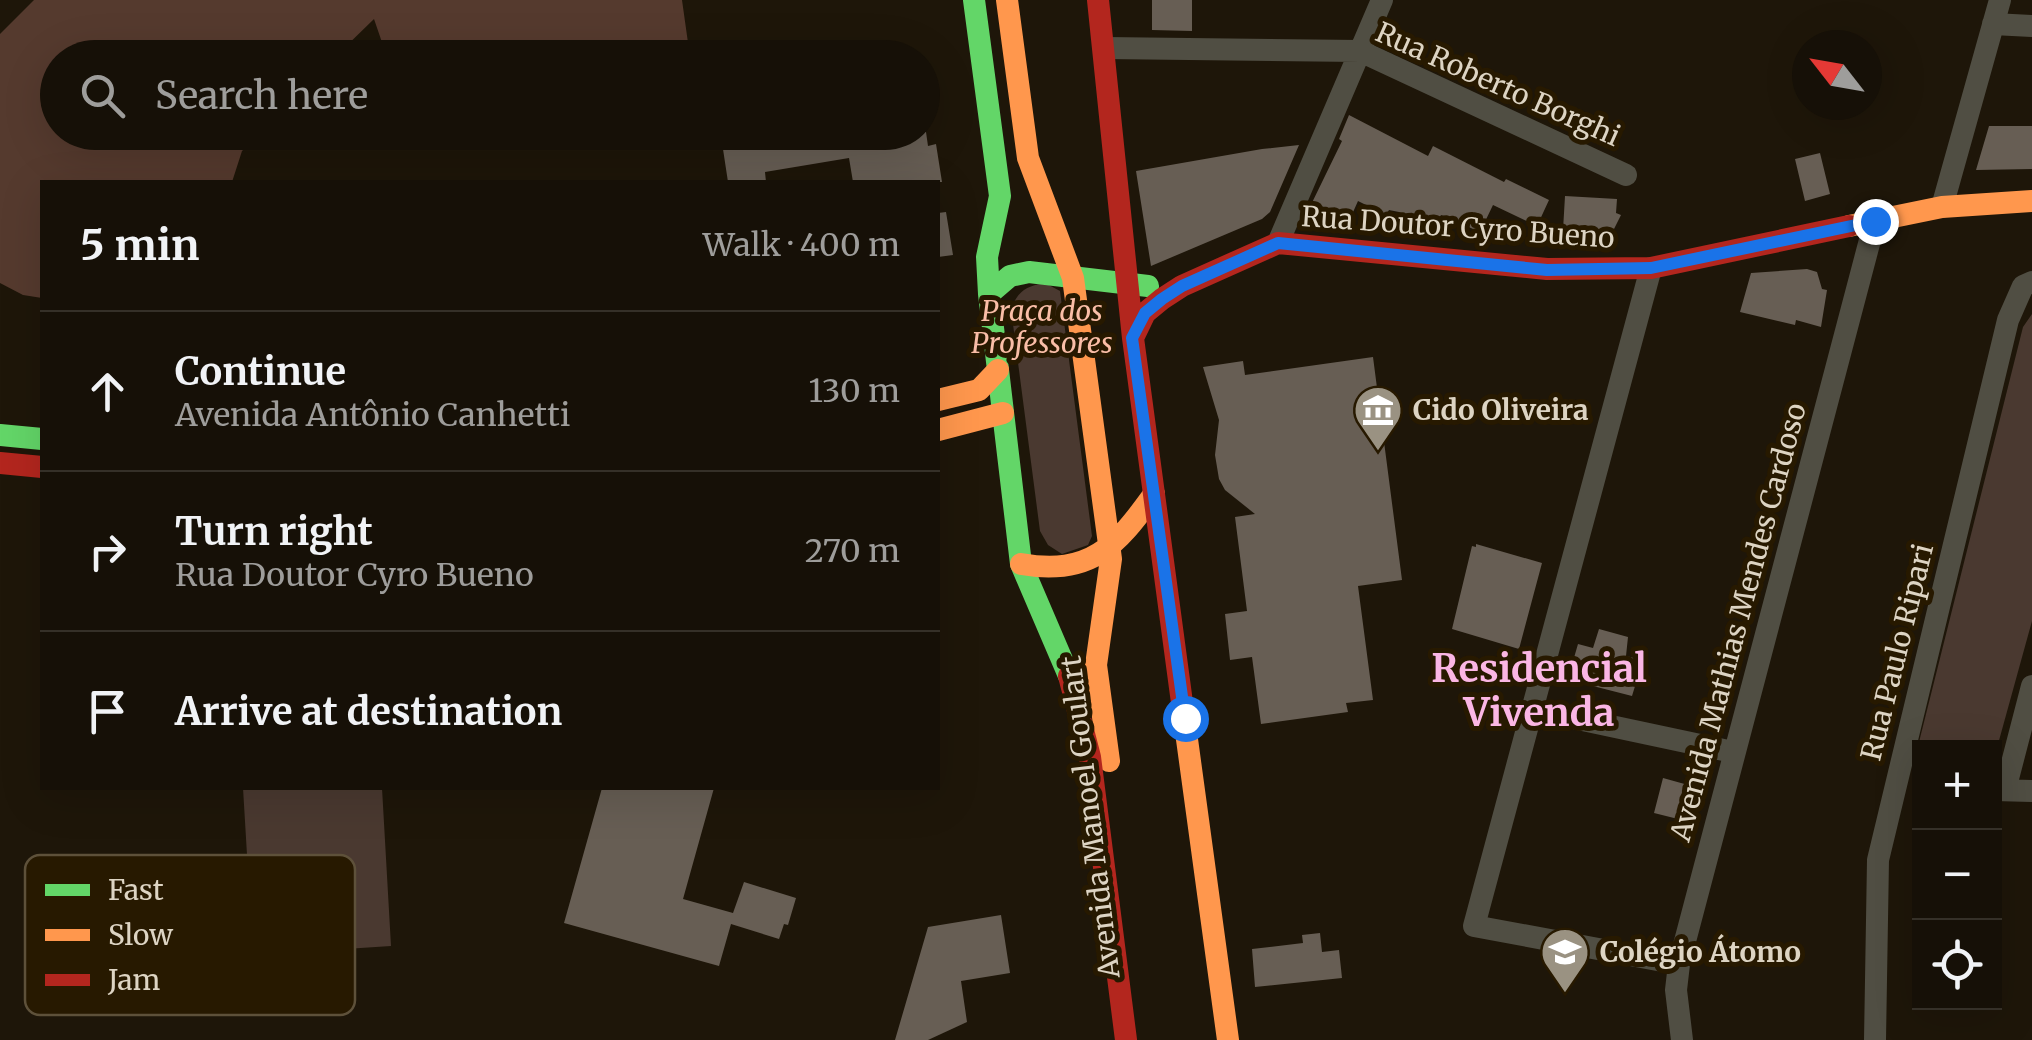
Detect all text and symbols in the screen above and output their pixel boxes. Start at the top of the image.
street label: Rua Roberto Borghi [1370,14,1626,154]
north arrow [1792,30,1882,120]
search box [40,40,940,150]
icon: search [75,68,130,123]
text: Search here [155,72,368,119]
street label: Rua Doutor Cyro Bueno [1300,198,1616,256]
route end [1853,199,1899,245]
text: 5 min [80,219,199,271]
text: Walk · 400 m [703,225,900,265]
park label: Praça dos Professores [971,293,1113,361]
text: Continue [175,348,346,395]
icon: ahead [80,364,135,419]
text: 130 m [808,371,900,411]
museum icon: Cido Oliveira [1352,384,1404,452]
place label: Cido Oliveira [1413,392,1589,428]
text: Avenida Antônio Canhetti [175,395,570,435]
street label: Avenida Mathias Mendes Cardoso [1662,399,1814,846]
text: Turn right [175,508,373,555]
icon: right [80,524,135,579]
text: 270 m [805,531,900,571]
street label: Rua Paulo Ripari [1853,540,1941,764]
text: Rua Doutor Cyro Bueno [175,555,534,595]
district label: Residencial Vivenda [1431,645,1647,736]
street label: Avenida Manoel Goulart [1052,654,1128,981]
icon: arrive [80,684,135,739]
text: Arrive at destination [175,688,562,735]
route start [1163,696,1209,742]
map controls [1912,740,2002,1010]
button: + [1912,740,2002,830]
button: − [1912,830,2002,920]
legend [25,855,355,1015]
text: Fast [108,872,164,908]
text: Slow [108,917,173,953]
button: locate [1912,920,2002,1010]
school or university icon: Colégio Átomo [1539,926,1591,994]
place label: Colégio Átomo [1600,934,1801,970]
text: Jam [107,962,161,998]

